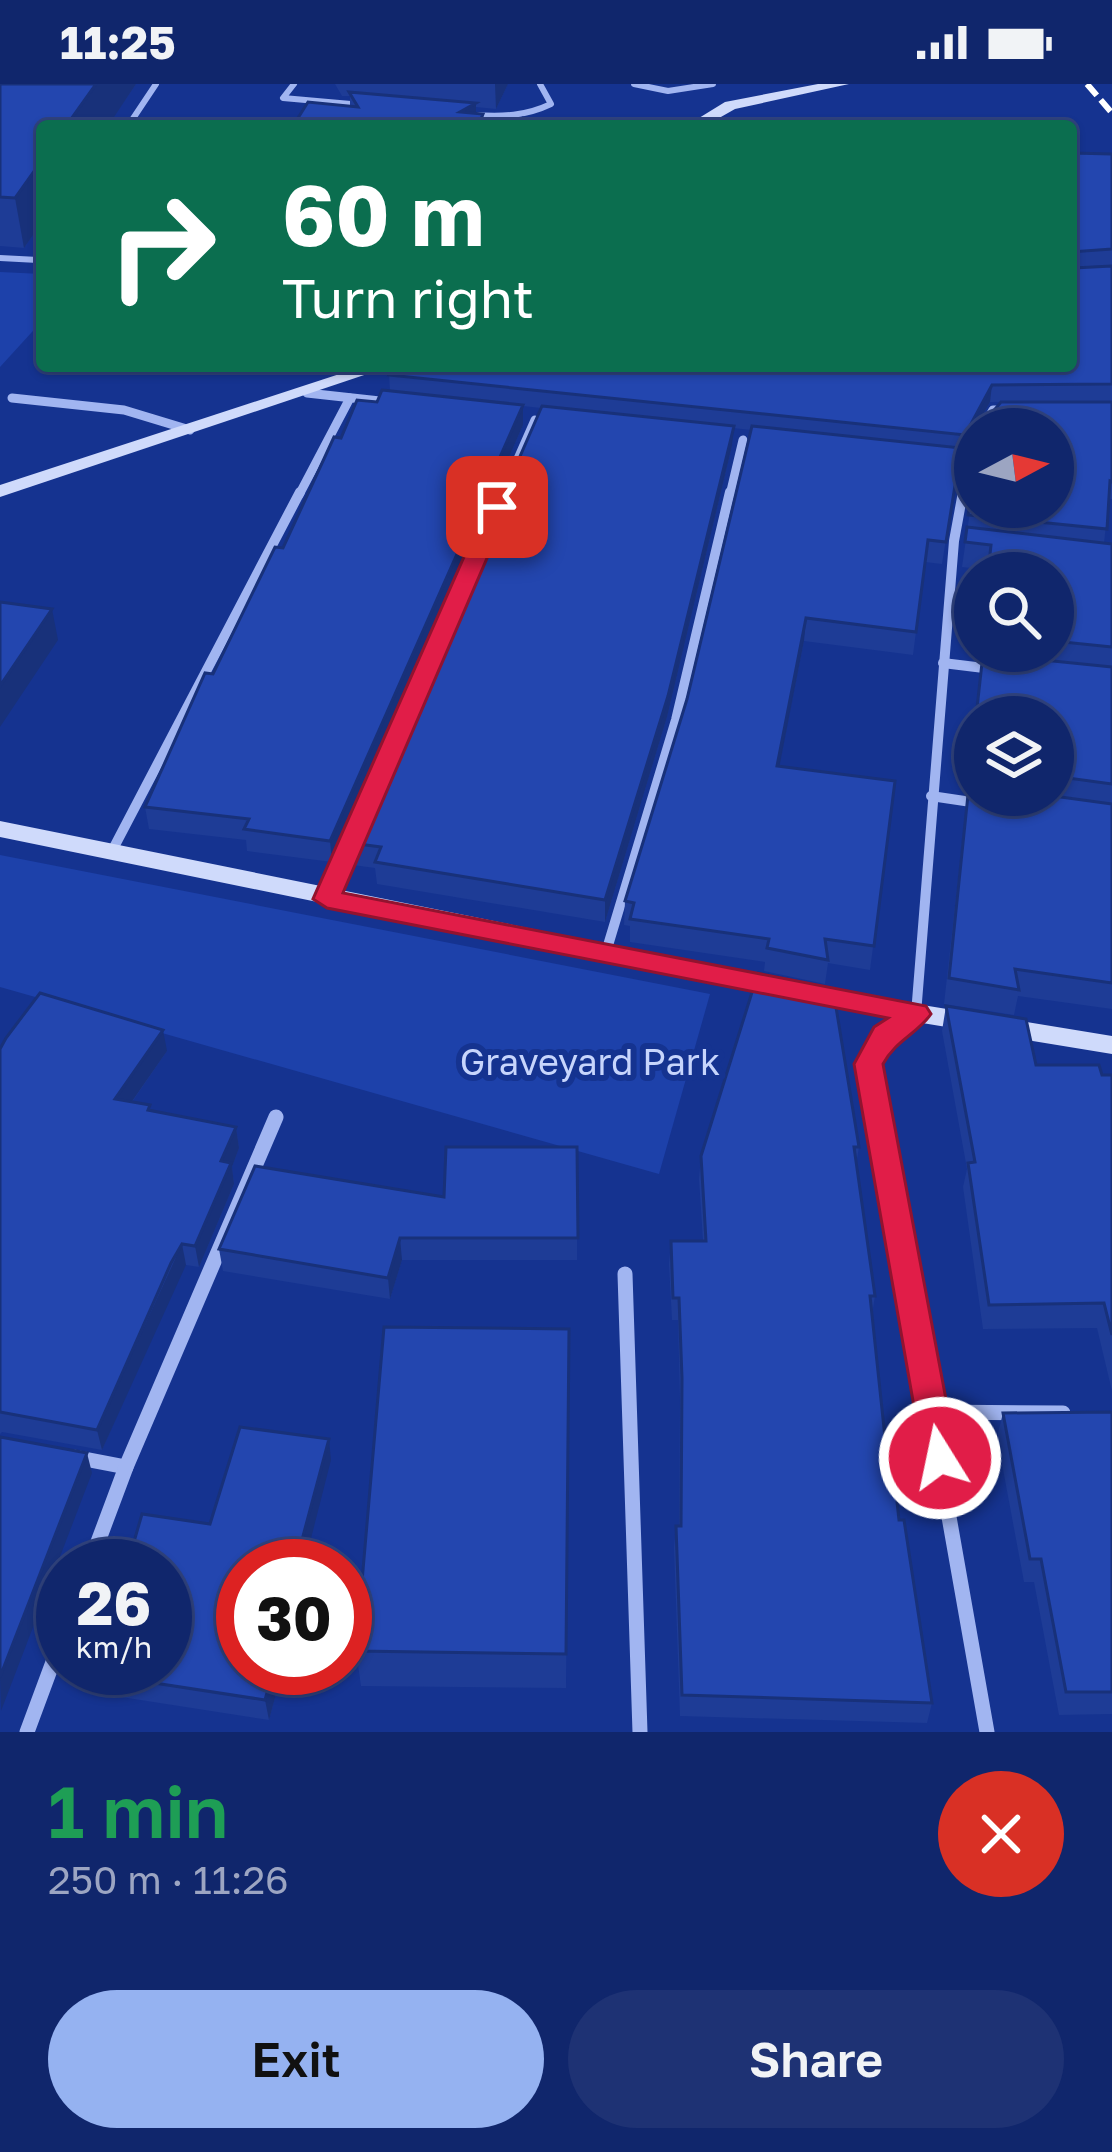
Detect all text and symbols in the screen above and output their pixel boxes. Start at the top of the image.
text: 11:25 [60,15,176,69]
text: 60 m [282,164,484,264]
icon: right [84,168,240,324]
text: Turn right [282,265,534,330]
north arrow [954,408,1074,528]
map controls [954,408,1074,816]
pin [446,456,548,558]
icon: arrive [464,474,530,540]
button: search [954,552,1074,672]
button: layers [954,696,1074,816]
park label: Graveyard Park [460,1040,720,1083]
position arrow [877,1395,1003,1521]
speed limit sign: 30 [216,1539,372,1695]
text: 26 [77,1566,151,1638]
text: km/h [76,1629,152,1665]
text: 1 min [48,1767,228,1854]
button: close [938,1771,1064,1897]
text: 250 m · 11:26 [48,1856,289,1903]
button: Exit [48,1990,544,2128]
button: Share [568,1990,1064,2128]

